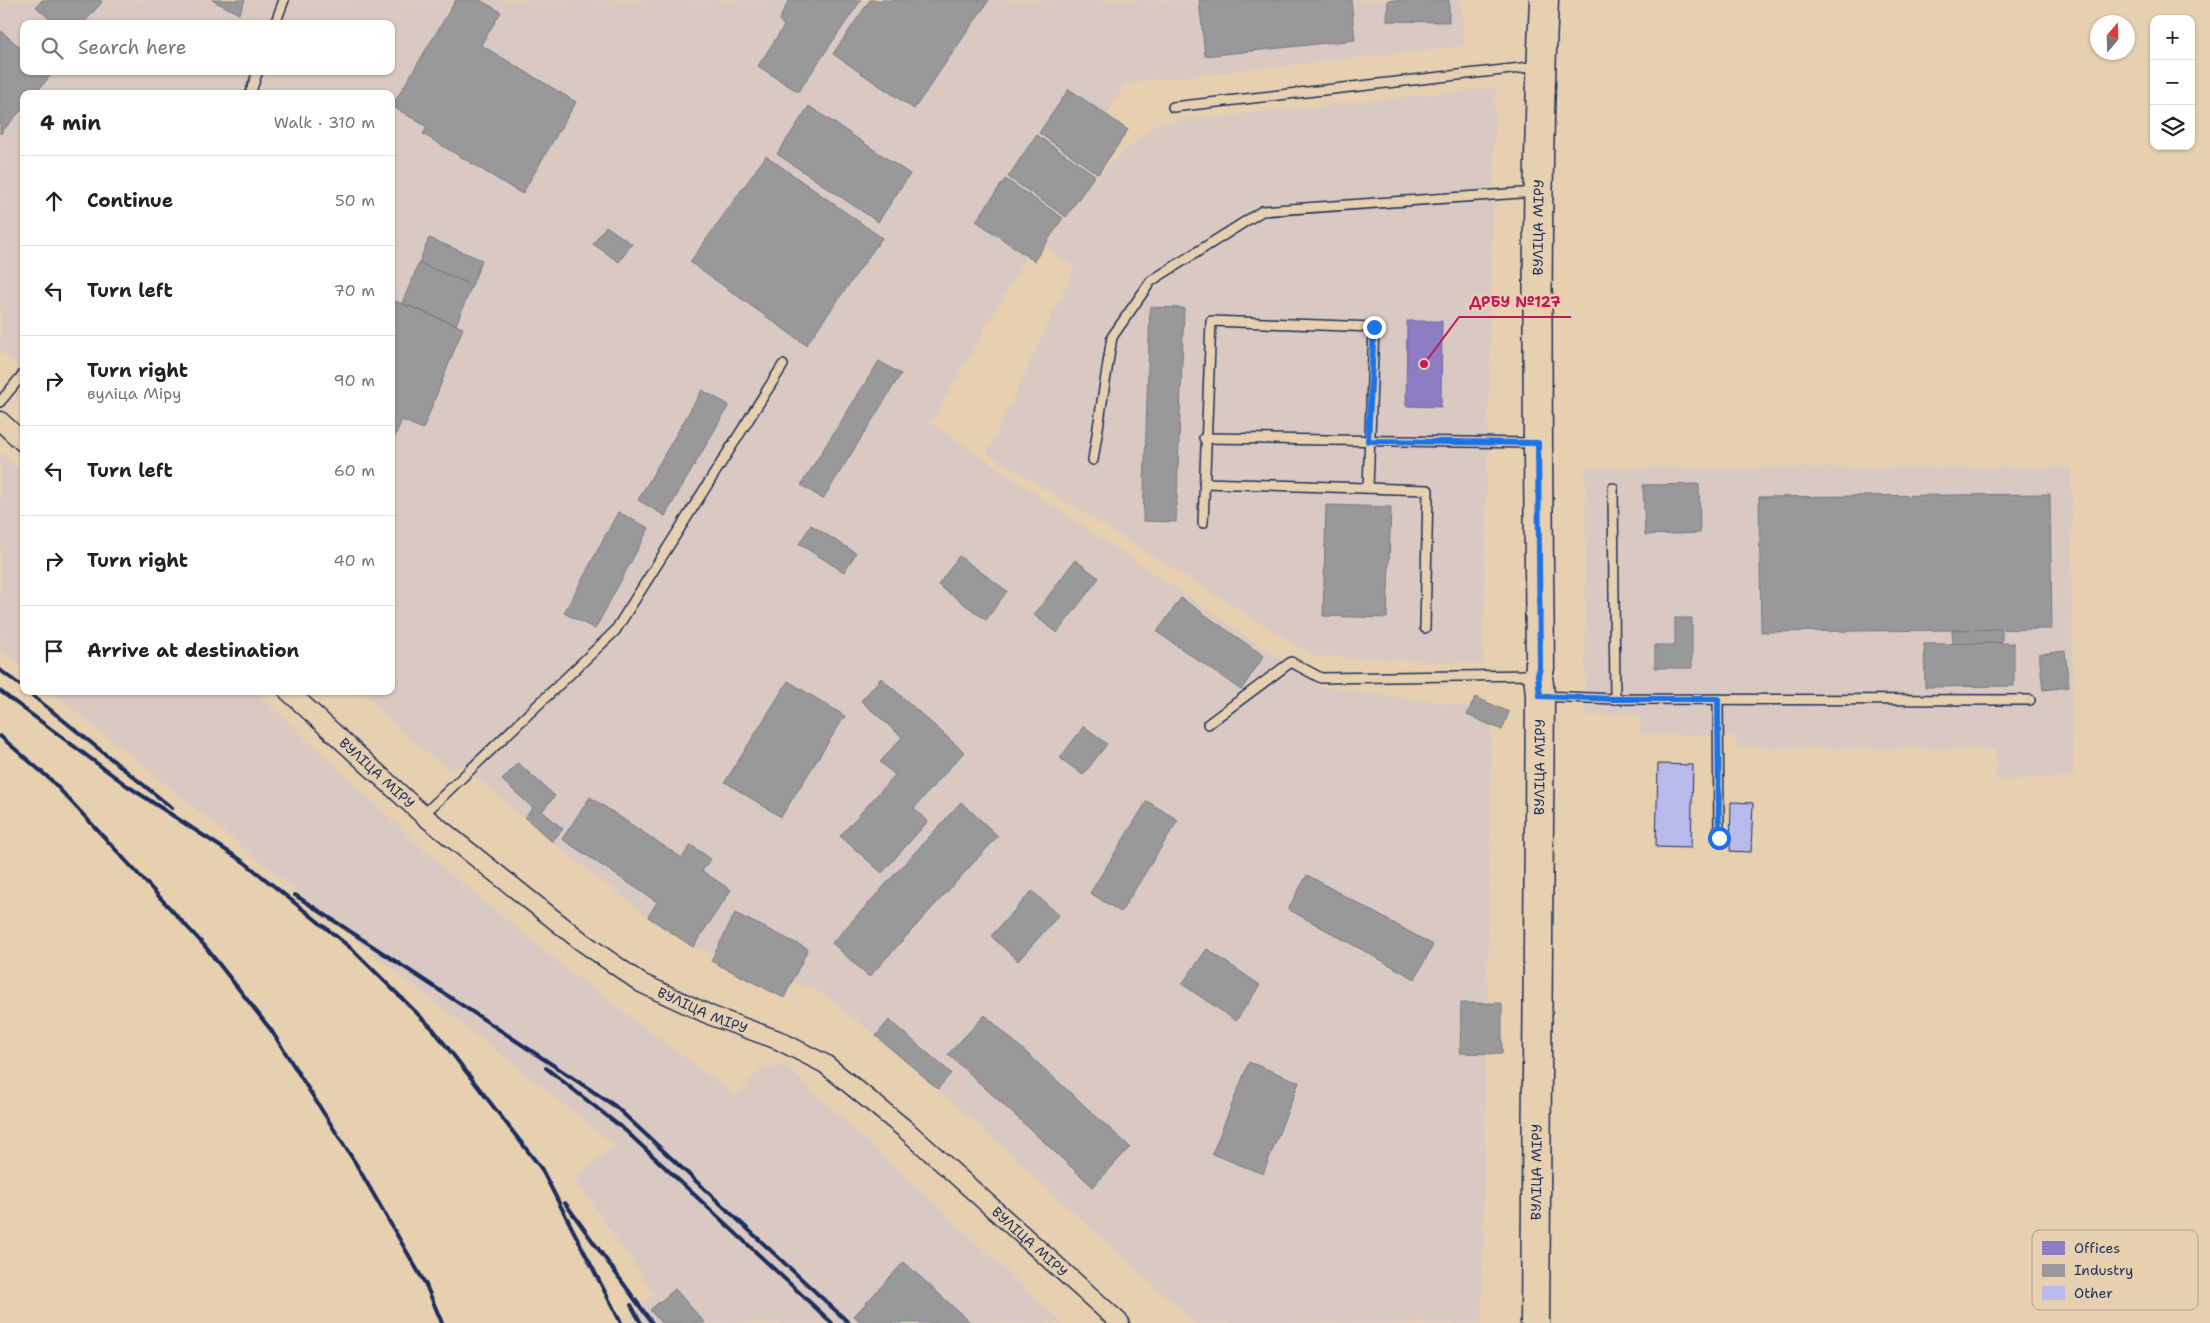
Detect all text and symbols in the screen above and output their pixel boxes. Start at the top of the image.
north arrow [2090,15,2135,60]
map controls [2150,15,2195,150]
button: + [2150,15,2195,60]
search box [20,20,395,75]
icon: search [38,34,66,62]
text: Search here [78,35,187,60]
button: − [2150,60,2195,105]
button: layers [2150,105,2195,150]
text: 4 min [40,109,101,137]
text: Walk · 310 m [274,112,375,133]
street label: ВУЛІЦА МІРУ [1529,179,1548,276]
icon: ahead [40,187,68,215]
text: Continue [87,188,173,213]
text: 50 m [335,190,375,211]
icon: left [40,277,68,305]
text: Turn left [87,278,173,303]
text: 70 m [334,280,375,301]
callout: ДРБУ №127 [1459,287,1571,317]
text: ДРБУ №127 [1469,292,1561,312]
route end [1363,316,1386,339]
text: Turn right [87,358,188,383]
icon: right [40,367,68,395]
text: 90 m [334,370,375,391]
text: вуліца Міру [87,383,181,404]
icon: left [40,457,68,485]
text: Turn left [87,458,173,483]
text: 60 m [334,460,375,481]
icon: right [40,547,68,575]
text: Turn right [87,548,188,573]
text: 40 m [333,550,375,571]
icon: arrive [40,637,68,665]
text: Arrive at destination [87,638,299,663]
street label: ВУЛІЦА МІРУ [1530,719,1549,815]
street label: ВУЛІЦА МІРУ [336,734,419,812]
route start [1708,827,1731,850]
street label: ВУЛІЦА МІРУ [655,983,750,1037]
street label: ВУЛІЦА МІРУ [1527,1124,1546,1220]
street label: ВУЛІЦА МІРУ [988,1203,1071,1280]
legend [2032,1230,2198,1310]
text: Offices [2074,1239,2120,1257]
text: Industry [2074,1261,2133,1279]
text: Other [2074,1284,2113,1302]

